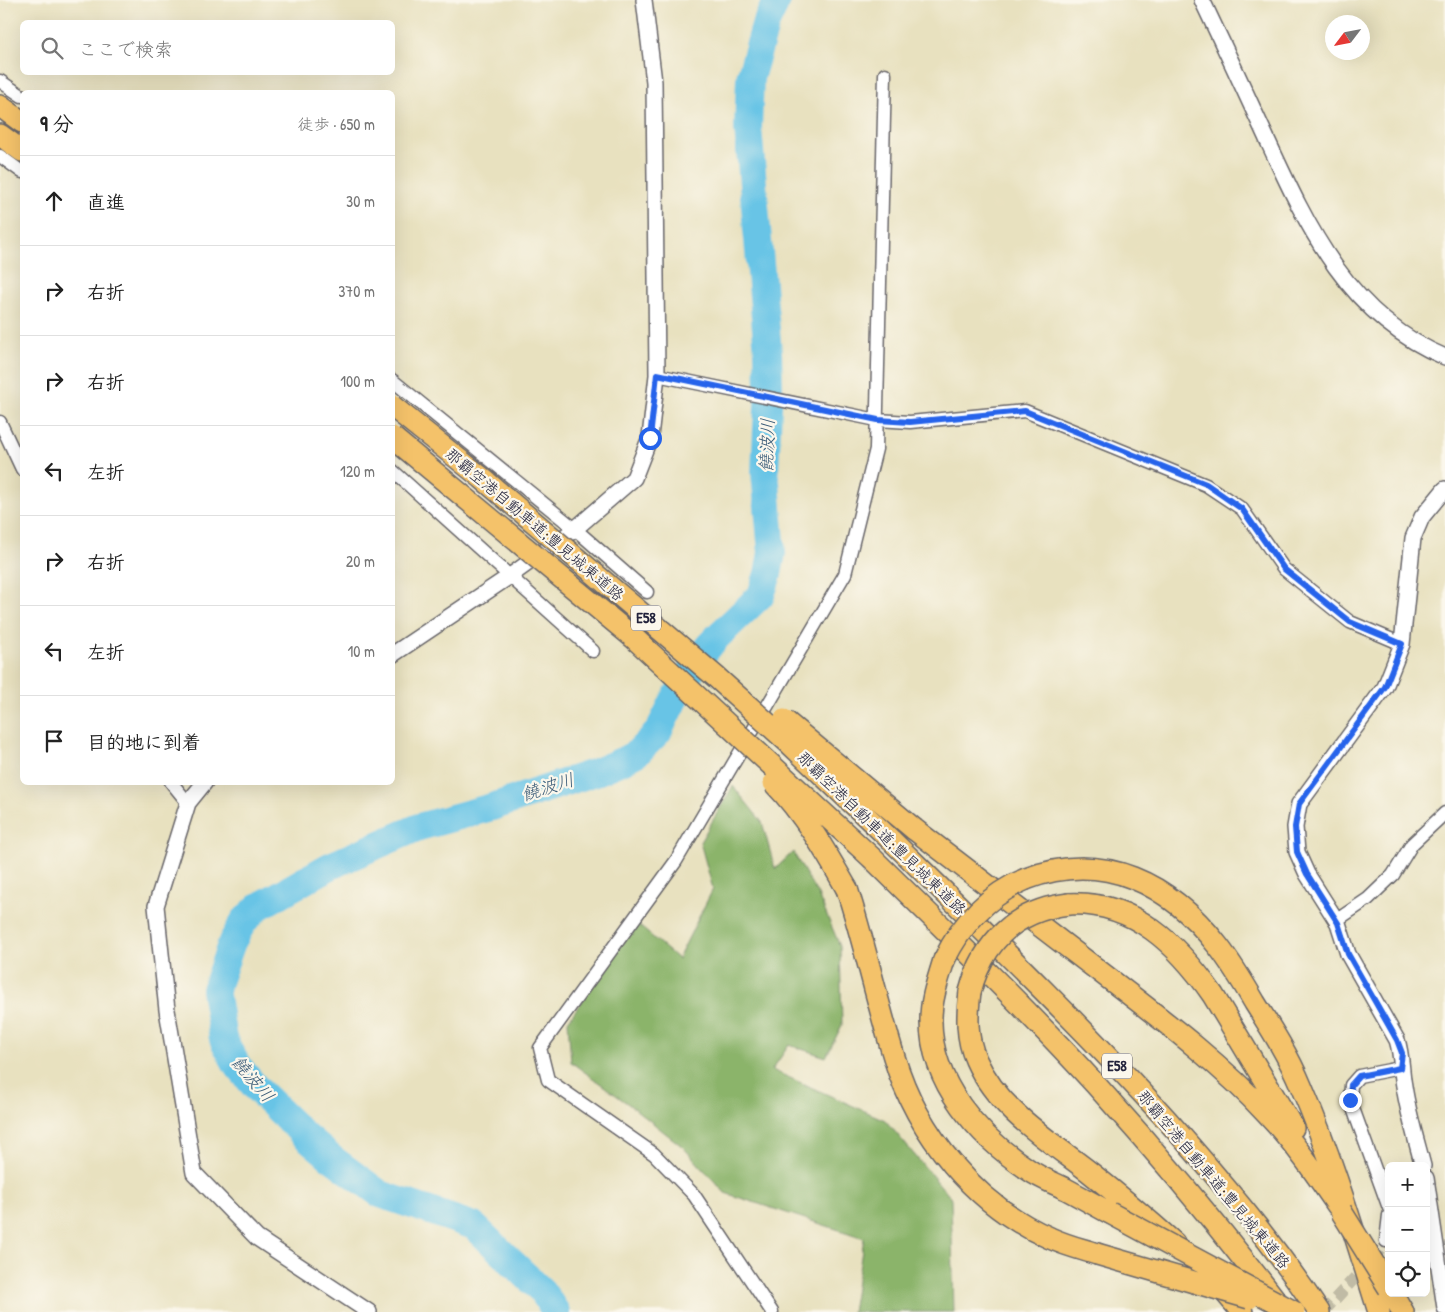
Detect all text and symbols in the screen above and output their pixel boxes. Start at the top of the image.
north arrow [1325,15,1370,60]
search box [20,20,395,75]
icon: search [38,34,66,62]
text: ここで検索 [78,36,173,62]
text: 9 分 [40,109,74,138]
text: 徒歩 · 650 m [298,113,375,135]
icon: ahead [40,187,68,215]
text: 直進 [87,189,125,215]
text: 30 m [346,190,375,212]
icon: right [40,277,68,305]
text: 右折 [87,279,125,305]
text: 370 m [338,280,375,302]
icon: right [40,367,68,395]
text: 右折 [87,369,125,395]
text: 100 m [340,370,375,392]
water label: 饒波川 [753,418,780,472]
route start [639,427,662,450]
street label: 那覇空港自動車道;豊見城東道路 [441,442,629,606]
icon: left [40,457,68,485]
text: 左折 [87,459,125,485]
text: 120 m [340,460,375,482]
icon: right [40,547,68,575]
text: 右折 [87,549,125,575]
text: 20 m [346,550,375,572]
road number: E58 [631,606,661,630]
icon: left [40,637,68,665]
text: 左折 [87,639,125,665]
text: 10 m [347,640,375,662]
icon: arrive [40,727,68,755]
text: 目的地に到着 [87,729,201,755]
street label: 那覇空港自動車道;豊見城東道路 [792,746,972,920]
water label: 饒波川 [518,767,577,806]
water label: 饒波川 [226,1050,280,1107]
road number: E58 [1102,1054,1132,1078]
street label: 那覇空港自動車道;豊見城東道路 [1132,1085,1296,1273]
route end [1339,1089,1362,1112]
map controls [1385,1162,1430,1297]
button: + [1385,1162,1430,1207]
button: − [1385,1207,1430,1252]
button: locate [1385,1252,1430,1297]

